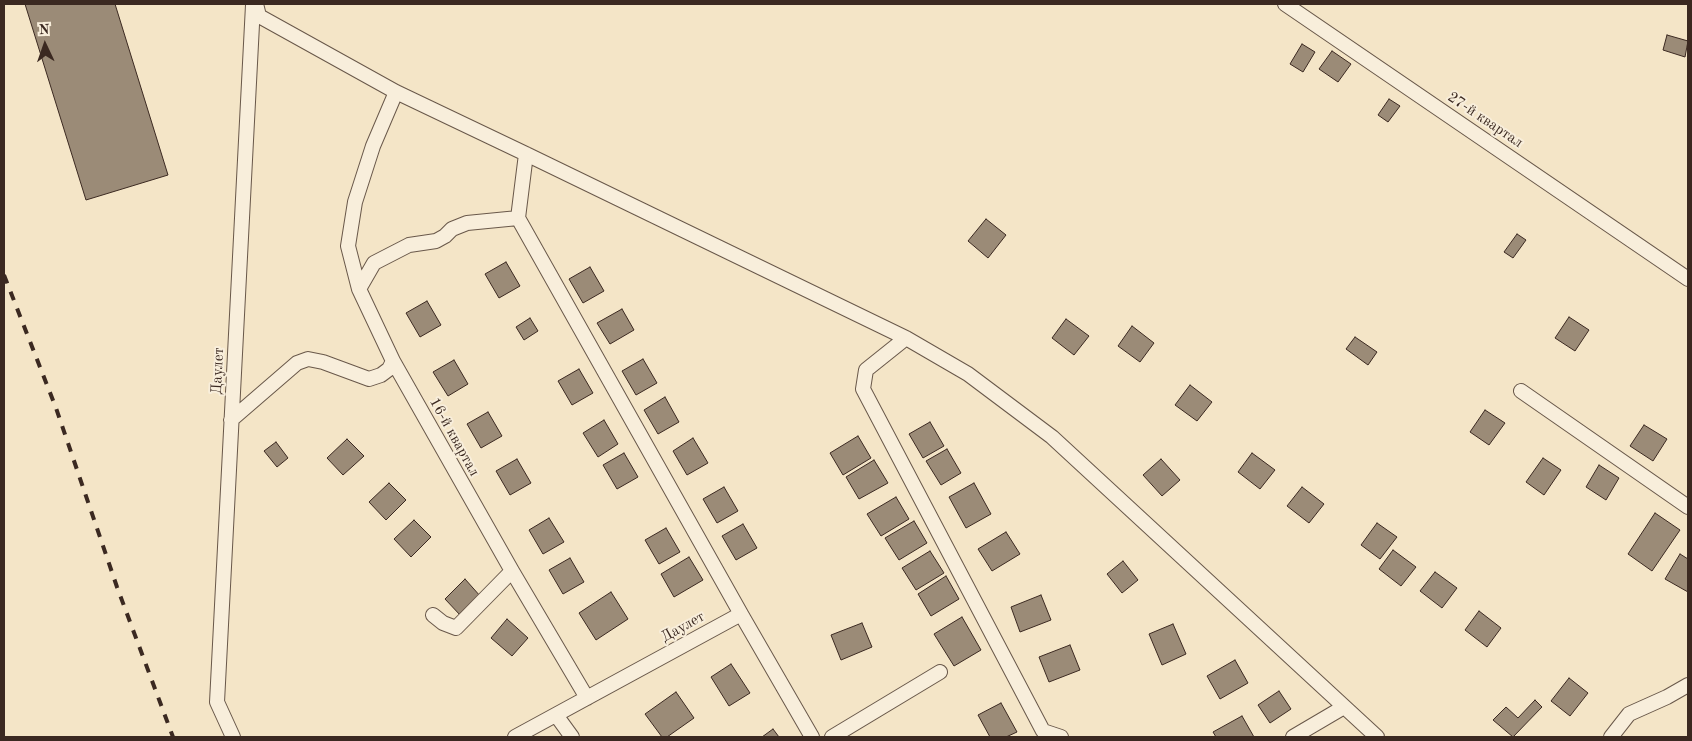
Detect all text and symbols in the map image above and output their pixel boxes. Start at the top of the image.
north arrow [20,20,70,70]
text: N [38,23,50,37]
street label: 27-й квартал [1444,88,1526,152]
street label: Даулет [208,347,228,395]
street label: 16-й квартал [425,395,483,479]
street label: Даулет [658,608,708,646]

